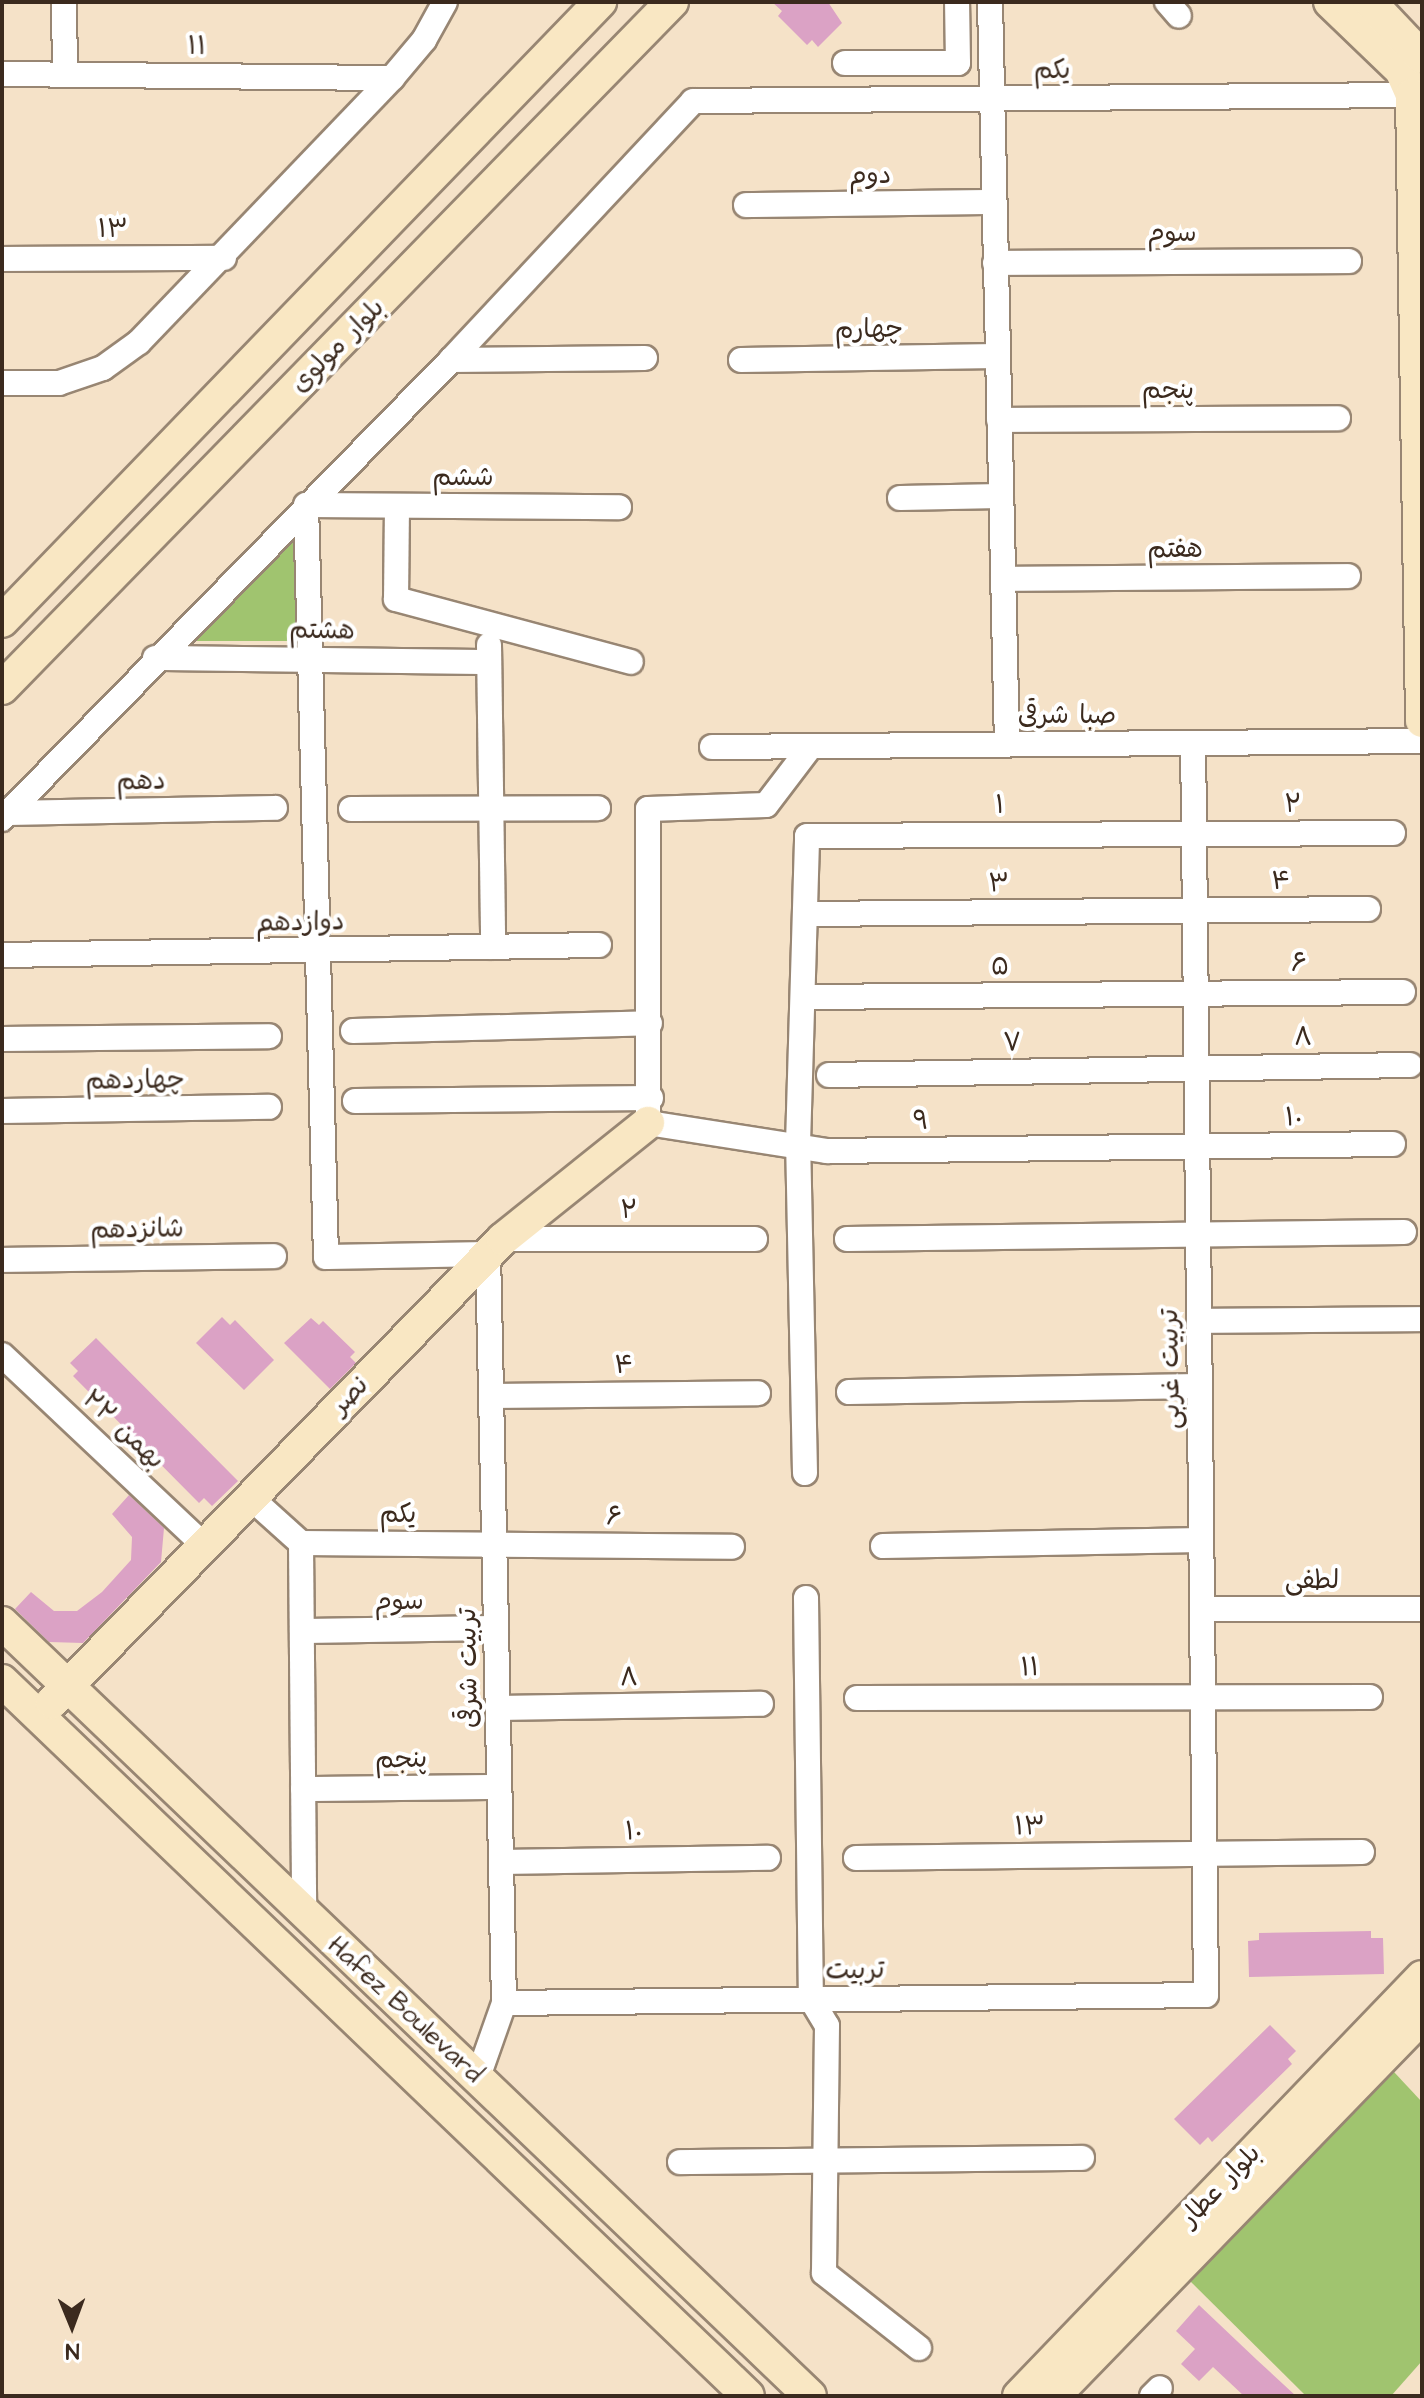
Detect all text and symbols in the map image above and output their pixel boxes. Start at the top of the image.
street label: ۱۱ [187,31,207,63]
street label: یکم [1033,55,1071,87]
street label: دوم [849,160,891,192]
street label: ۱۳ [98,214,128,246]
street label: سوم [1147,218,1197,250]
street label: بلوار مولوی [284,292,392,400]
street label: چهارم [834,314,904,346]
street label: پنجم [1142,375,1194,407]
street label: ششم [432,462,494,494]
street label: هفتم [1147,534,1203,566]
street label: هشتم [289,615,355,647]
street label: صبا شرقی [1018,700,1116,732]
street label: دهم [116,766,166,798]
street label: ۲ [1284,789,1302,821]
street label: ۱ [995,790,1005,822]
street label: ۴ [1271,866,1291,898]
street label: ۳ [988,868,1010,900]
street label: دوازدهم [255,907,345,939]
street label: ۶ [1291,948,1307,980]
street label: ۵ [991,951,1009,983]
street label: ۸ [1294,1022,1312,1054]
street label: ۷ [1003,1027,1021,1059]
street label: چهاردهم [85,1065,185,1097]
street label: ۱۰ [1285,1102,1303,1134]
street label: ۹ [913,1106,929,1138]
street label: ۲ [620,1195,638,1227]
street label: شانزدهم [90,1214,184,1246]
street label: تربیت غربی [1154,1308,1188,1430]
street label: ۴ [614,1350,634,1382]
street label: نصر [324,1370,376,1422]
street label: ۲۲ بهمن [75,1384,171,1476]
street label: یکم [380,1499,416,1531]
street label: ۶ [606,1501,622,1533]
street label: لطفی [1285,1565,1339,1597]
street label: سوم [374,1586,424,1618]
street label: تربیت شرقی [452,1607,486,1729]
street label: ۱۱ [1020,1652,1040,1684]
street label: ۸ [620,1662,638,1694]
street label: پنجم [375,1744,427,1776]
street label: ۱۳ [1014,1811,1046,1843]
street label: ۱۰ [625,1816,643,1848]
street label: Hafez Boulevard [321,1930,489,2090]
street label: تربیت [825,1955,885,1987]
street label: بلوار عطار [1174,2138,1268,2234]
north arrow [32,2286,112,2366]
text: N [65,2335,80,2366]

